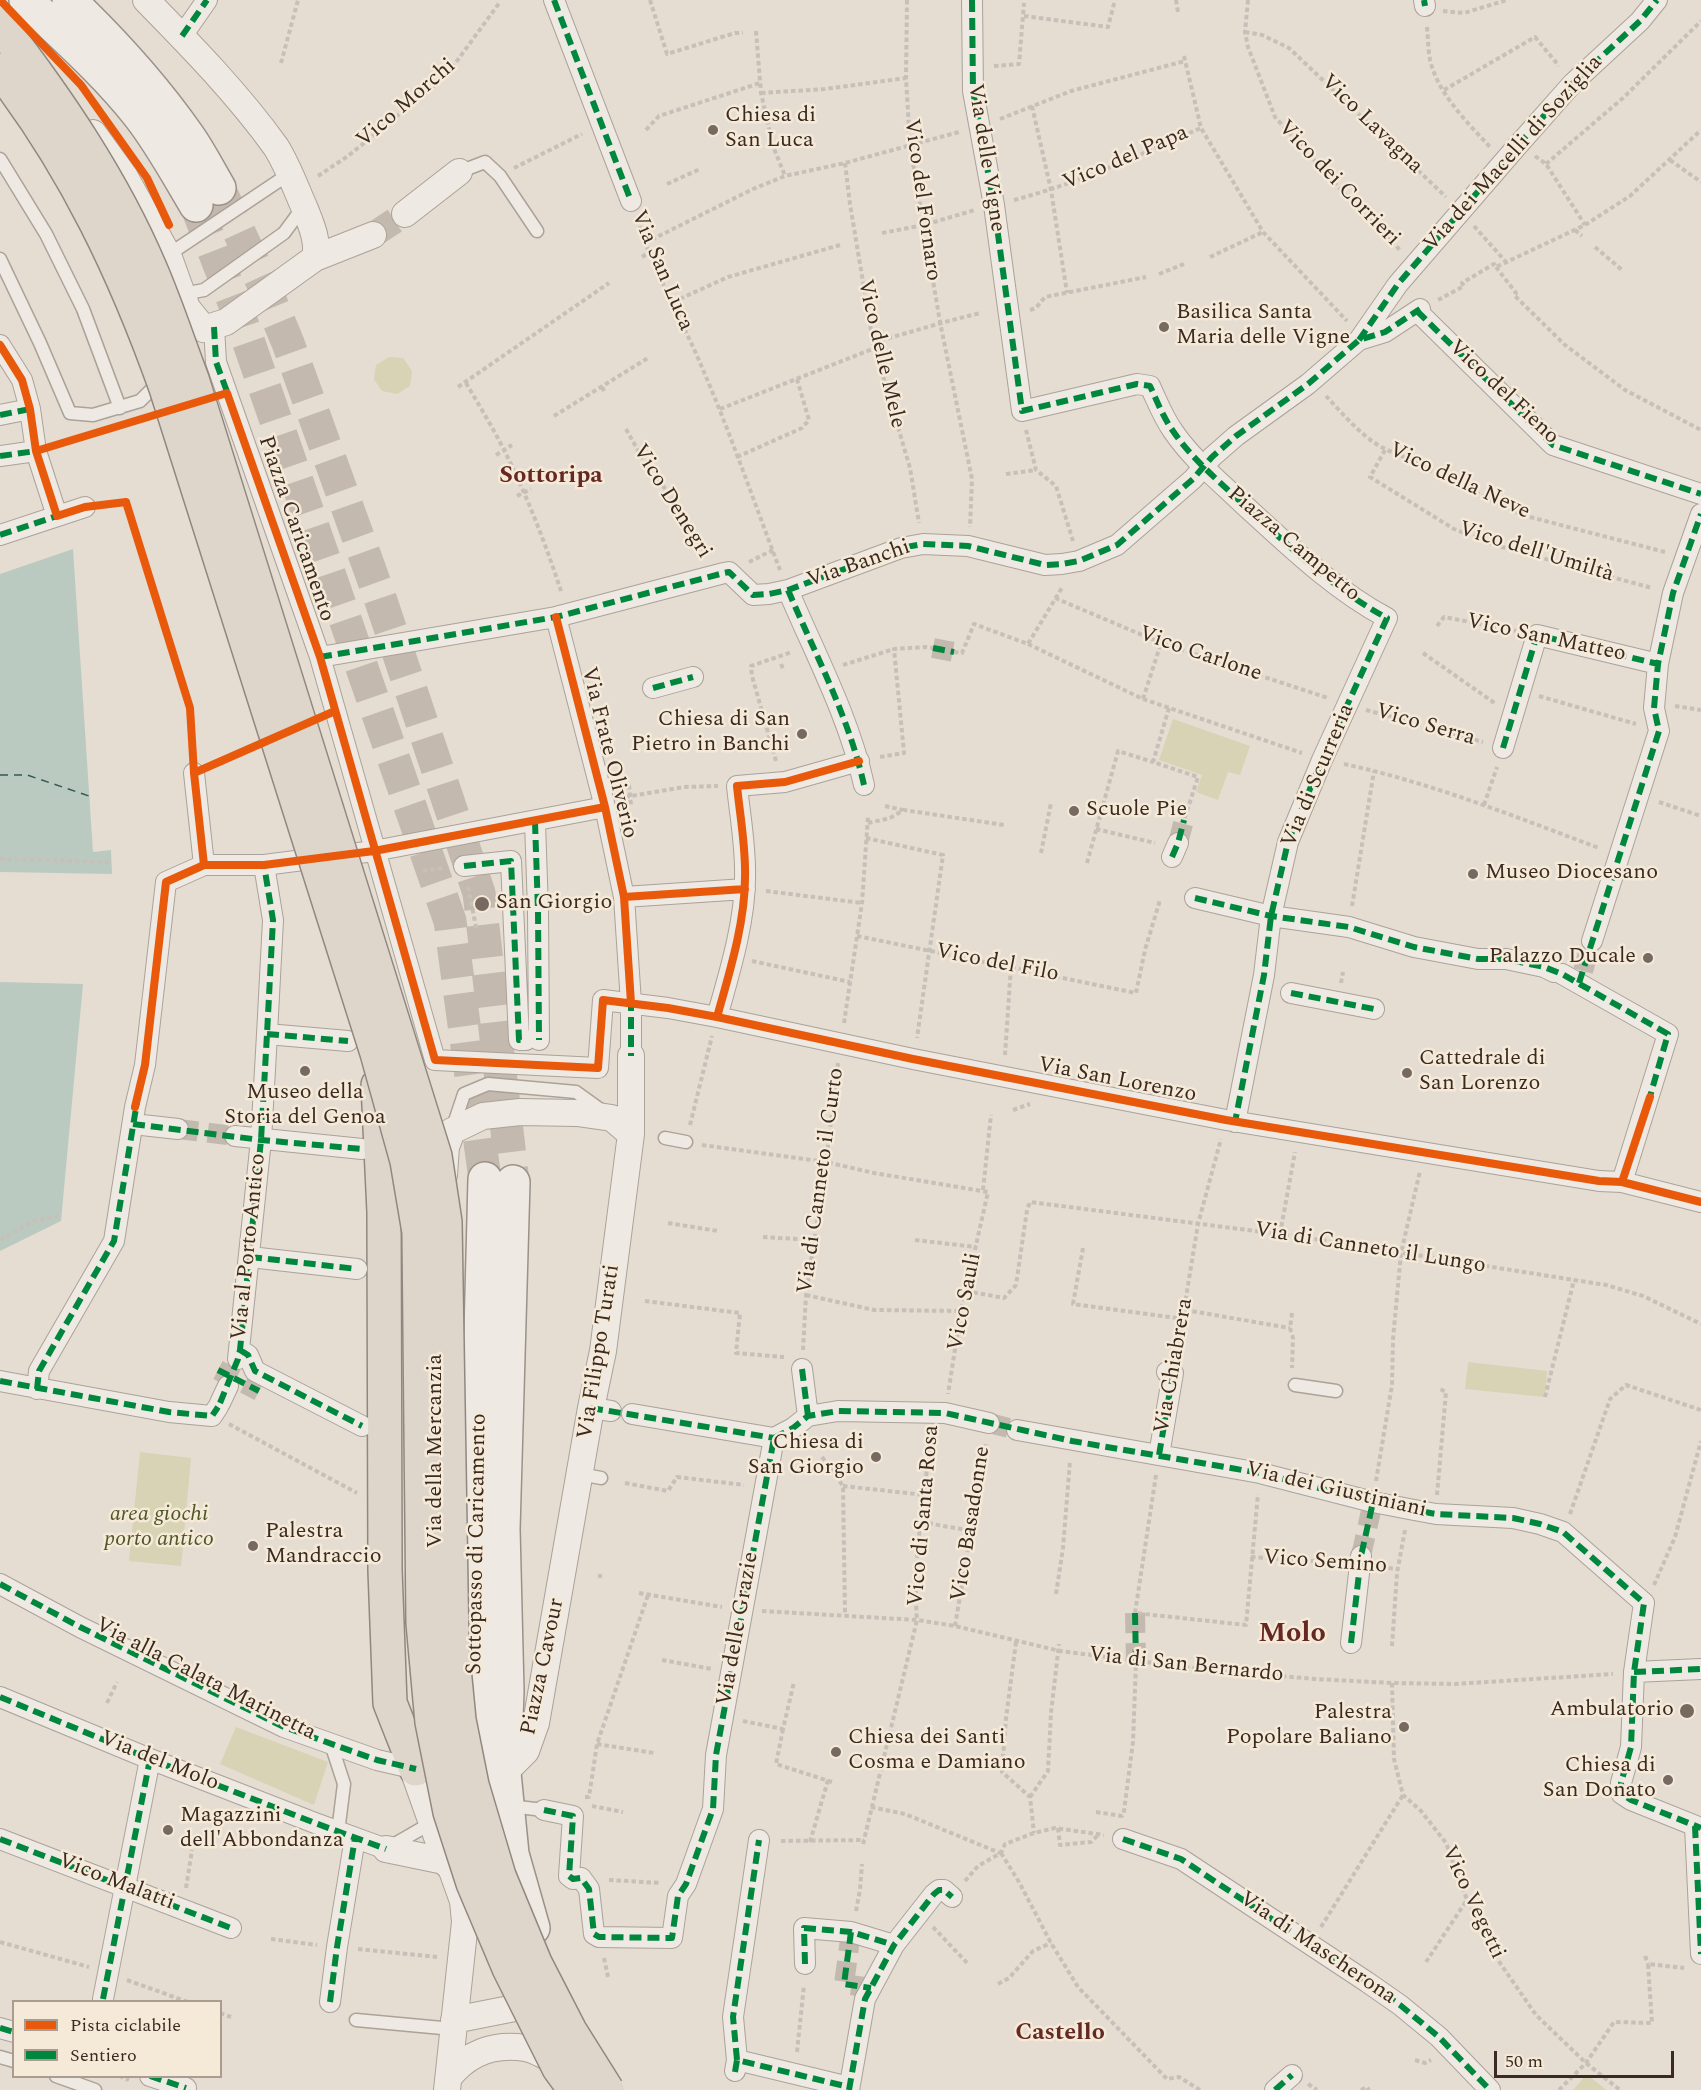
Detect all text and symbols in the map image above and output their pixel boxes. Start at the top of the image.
street label: Via dei Macelli di Soziglia [1419,50,1609,258]
street label: Vico Morchi [352,54,462,154]
street label: Vico Lavagna [1314,70,1428,180]
street label: Via delle Vigne [960,82,1010,234]
place label: Chiesa di San Luca [725,104,816,156]
street label: Vico dei Corrieri [1271,116,1405,252]
street label: Vico del Fornaro [897,117,945,283]
street label: Vico del Papa [1059,121,1193,197]
marker: Chiesa di San Luca [706,123,720,137]
street label: Via San Luca [624,207,698,335]
street label: Vico delle Mele [850,277,910,431]
place label: Basilica Santa Maria delle Vigne [1176,301,1350,352]
marker: Basilica Santa Maria delle Vigne [1157,320,1171,334]
street label: Vico del Fieno [1442,335,1564,451]
street label: Piazza Caricamento [251,433,339,625]
street label: Vico della Neve [1384,438,1534,526]
street label: Vico Denegri [625,440,717,564]
district label: Sottoripa [499,463,603,491]
street label: Piazza Campetto [1221,482,1365,608]
street label: Vico dell'Umiltà [1455,517,1617,589]
street label: Via Banchi [804,535,914,595]
street label: Vico San Matteo [1464,609,1628,669]
street label: Vico Carlone [1135,622,1265,688]
street label: Via Frate Oliverio [574,665,642,841]
street label: Vico Serra [1372,699,1478,753]
street label: Via di Scurreria [1277,700,1361,852]
place label: Chiesa di San Pietro in Banchi [631,708,790,760]
marker: Chiesa di San Pietro in Banchi [795,727,809,741]
place label: Scuole Pie [1086,798,1187,824]
marker: Scuole Pie [1067,804,1081,818]
place label: Museo Diocesano [1485,861,1658,887]
marker: Museo Diocesano [1466,867,1480,881]
place label: San Giorgio [496,891,612,917]
marker: San Giorgio [473,895,491,913]
street label: Vico del Filo [933,939,1061,989]
place label: Palazzo Ducale [1489,945,1636,971]
marker: Palazzo Ducale [1641,951,1655,965]
place label: Cattedrale di San Lorenzo [1419,1047,1546,1098]
street label: Via San Lorenzo [1036,1053,1198,1109]
marker: Museo della Storia del Genoa [298,1064,312,1078]
street label: Via di Canneto il Curto [793,1066,851,1296]
marker: Cattedrale di San Lorenzo [1400,1066,1414,1080]
place label: Museo della Storia del Genoa [224,1081,386,1132]
street label: Via al Porto Antico [227,1152,273,1342]
street label: Via di Canneto il Lungo [1253,1218,1487,1280]
street label: Vico Sauli [944,1251,988,1353]
street label: Via Filippo Turati [573,1263,627,1441]
street label: Via Chiabrera [1150,1296,1200,1436]
street label: Via della Mercanzia [424,1354,450,1548]
street label: Sottopasso di Caricamento [463,1413,493,1675]
street label: Vico di Santa Rosa [904,1424,946,1608]
place label: Chiesa di San Giorgio [748,1431,864,1482]
street label: Vico Basadonne [947,1444,997,1604]
marker: Chiesa di San Giorgio [869,1450,883,1464]
street label: Via dei Giustiniani [1243,1457,1429,1525]
park label: area giochi porto antico [104,1503,214,1554]
place label: Palestra Mandraccio [265,1520,382,1572]
marker: Palestra Mandraccio [246,1539,260,1553]
street label: Vico Semino [1262,1545,1388,1581]
street label: Via delle Grazie [712,1550,766,1708]
street label: Piazza Cavour [517,1596,571,1738]
street label: Via alla Calata Marinetta [90,1613,320,1747]
district label: Molo [1258,1619,1326,1653]
street label: Via di San Bernardo [1087,1643,1285,1689]
place label: Ambulatorio [1550,1698,1674,1724]
place label: Palestra Popolare Baliano [1226,1701,1392,1753]
marker: Ambulatorio [1678,1702,1696,1720]
marker: Palestra Popolare Baliano [1397,1720,1411,1734]
street label: Via del Molo [96,1726,222,1798]
place label: Chiesa dei Santi Cosma e Damiano [848,1726,1026,1778]
marker: Chiesa dei Santi Cosma e Damiano [829,1745,843,1759]
place label: Chiesa di San Donato [1543,1754,1656,1806]
marker: Chiesa di San Donato [1661,1773,1675,1787]
place label: Magazzini dell'Abbondanza [180,1804,344,1856]
marker: Magazzini dell'Abbondanza [161,1823,175,1837]
street label: Vico Vegetti [1434,1842,1510,1964]
street label: Vico Malatti [54,1849,178,1917]
street label: Via di Mascherona [1234,1887,1400,2011]
legend [12,2000,222,2078]
text: Pista ciclabile [70,2012,181,2039]
district label: Castello [1015,2020,1105,2048]
scale bar [1497,2039,1677,2077]
text: Sentiero [70,2042,137,2069]
text: 50 m [1505,2048,1543,2075]

